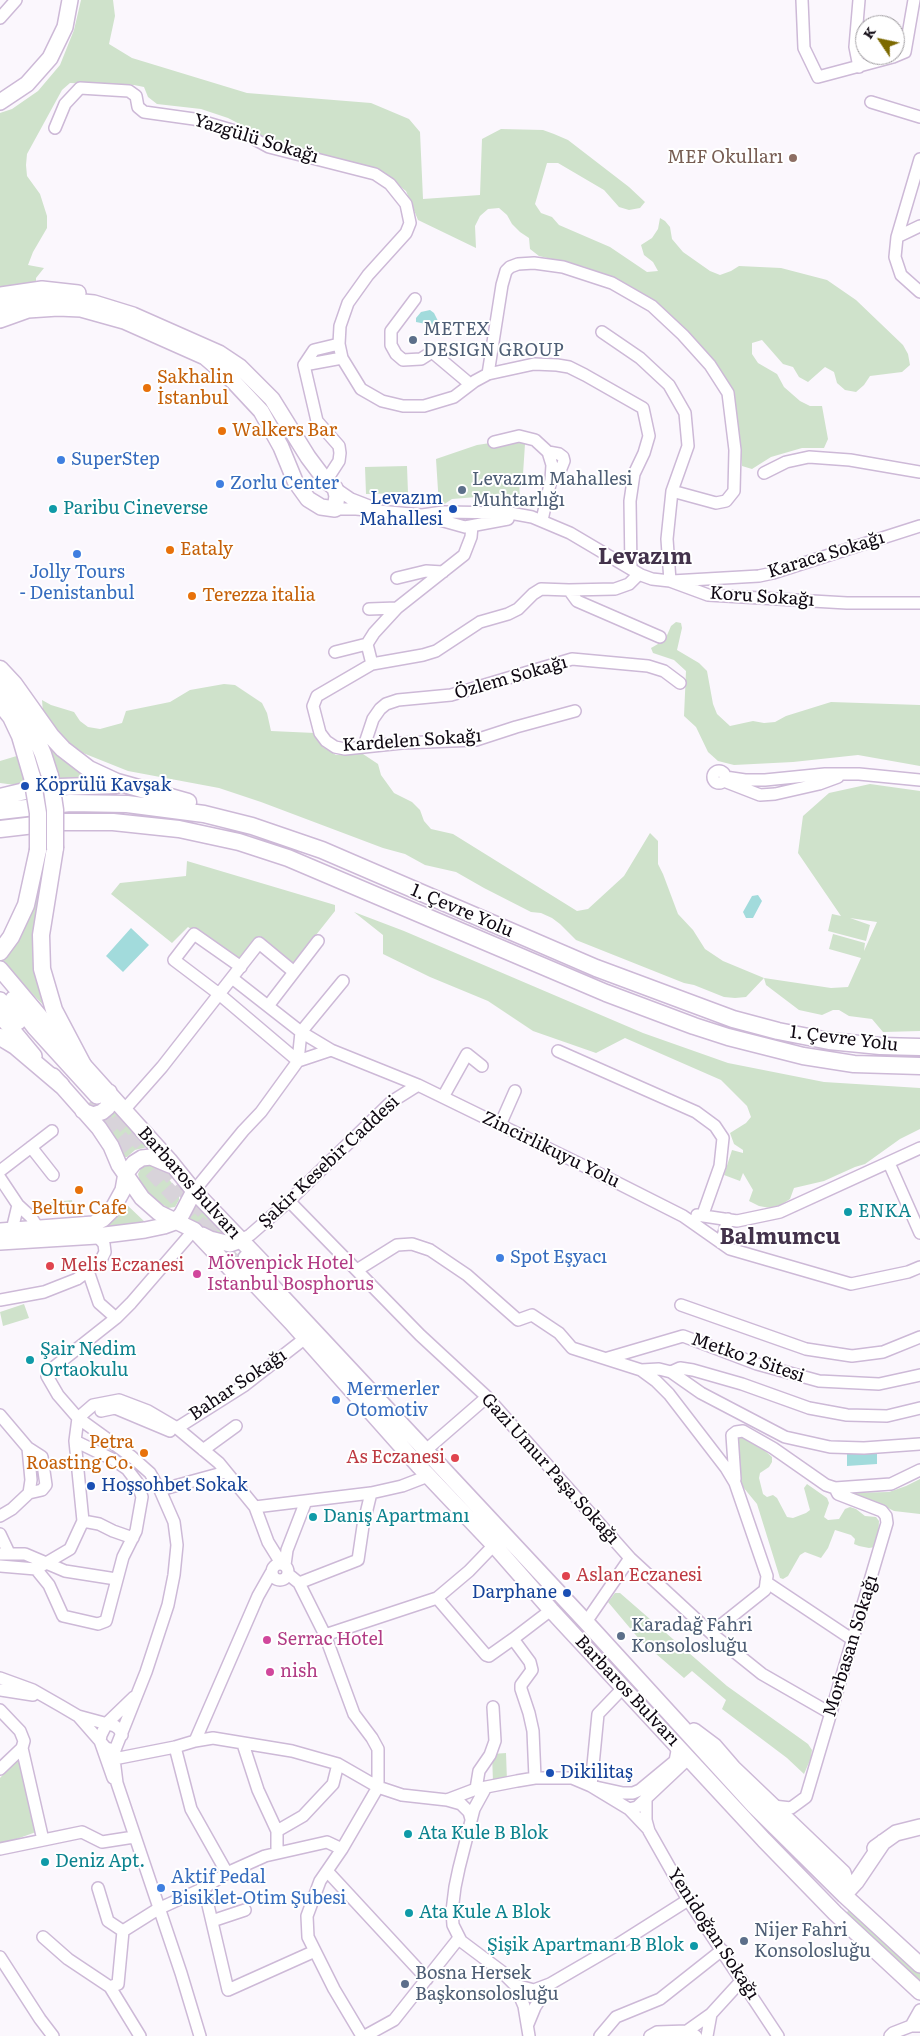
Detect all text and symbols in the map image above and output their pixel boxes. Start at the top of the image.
north arrow [855,15,905,65]
text: K [857,22,880,42]
street label: Yazgülü Sokağı [191,110,321,168]
place label: MEF Okulları [667,147,783,169]
marker: MEF Okulları [787,152,799,164]
place label: METEX DESIGN GROUP [423,319,564,362]
marker: METEX DESIGN GROUP [407,334,419,346]
place label: Sakhalin İstanbul [157,367,234,409]
marker: Sakhalin İstanbul [141,382,153,394]
place label: Walkers Bar [232,420,337,442]
marker: Walkers Bar [216,425,228,437]
place label: SuperStep [71,449,160,471]
marker: SuperStep [55,454,67,466]
place label: Levazım Mahallesi Muhtarlığı [472,469,633,512]
place label: Zorlu Center [230,473,339,495]
marker: Zorlu Center [214,478,226,490]
marker: Levazım Mahallesi Muhtarlığı [456,484,468,496]
place label: Levazım Mahallesi [359,488,443,530]
place label: Paribu Cineverse [63,498,208,520]
marker: Paribu Cineverse [47,503,59,515]
marker: Levazım Mahallesi [447,503,459,515]
street label: Karaca Sokağı [765,527,887,583]
place label: Eataly [180,539,233,561]
marker: Eataly [164,544,176,556]
district label: Levazım [598,545,692,571]
marker: Jolly Tours - Denistanbul [71,548,83,560]
place label: Jolly Tours - Denistanbul [19,562,135,604]
street label: Koru Sokağı [709,583,815,611]
place label: Terezza italia [202,585,316,607]
marker: Terezza italia [186,590,198,602]
street label: Özlem Sokağı [452,652,570,704]
street label: Kardelen Sokağı [342,725,482,757]
place label: Köprülü Kavşak [35,775,171,797]
marker: Köprülü Kavşak [19,780,31,792]
street label: 1. Çevre Yolu [408,880,516,942]
street label: 1. Çevre Yolu [789,1022,899,1056]
street label: Şakir Kesebir Caddesi [254,1091,404,1233]
street label: Zincirlikuyu Yolu [479,1107,623,1193]
street label: Barbaros Bulvarı [133,1122,245,1244]
marker: Beltur Cafe [73,1184,85,1196]
place label: Beltur Cafe [31,1198,127,1220]
place label: ENKA [858,1201,911,1223]
marker: ENKA [842,1206,854,1218]
district label: Balmumcu [720,1225,840,1251]
place label: Spot Eşyacı [510,1247,607,1269]
marker: Spot Eşyacı [494,1252,506,1264]
place label: Mövenpick Hotel Istanbul Bosphorus [207,1253,374,1296]
place label: Melis Eczanesi [60,1255,184,1277]
marker: Melis Eczanesi [44,1260,56,1272]
marker: Mövenpick Hotel Istanbul Bosphorus [191,1268,203,1280]
street label: Metko 2 Sitesi [689,1329,807,1387]
place label: Şair Nedim Ortaokulu [40,1339,136,1382]
street label: Bahar Sokağı [185,1344,291,1426]
marker: Şair Nedim Ortaokulu [24,1354,36,1366]
place label: Mermerler Otomotiv [346,1379,440,1422]
street label: Gazi Umur Paşa Sokağı [476,1389,624,1549]
marker: Mermerler Otomotiv [330,1394,342,1406]
place label: Petra Roasting Co. [26,1432,134,1475]
marker: Petra Roasting Co. [138,1447,150,1459]
place label: As Eczanesi [346,1447,445,1469]
marker: As Eczanesi [449,1452,461,1464]
place label: Hoşsohbet Sokak [101,1475,248,1497]
marker: Hoşsohbet Sokak [85,1480,97,1492]
place label: Danış Apartmanı [323,1506,469,1528]
marker: Danış Apartmanı [307,1511,319,1523]
place label: Aslan Eczanesi [576,1565,702,1587]
marker: Aslan Eczanesi [560,1570,572,1582]
street label: Morbasan Sokağı [819,1572,883,1720]
place label: Darphane [472,1582,557,1604]
marker: Darphane [561,1587,573,1599]
place label: Karadağ Fahri Konsolosluğu [631,1615,753,1658]
place label: Serrac Hotel [277,1629,384,1651]
marker: Karadağ Fahri Konsolosluğu [615,1630,627,1642]
street label: Barbaros Bulvarı [570,1631,684,1751]
marker: Serrac Hotel [261,1634,273,1646]
place label: nish [280,1661,318,1683]
marker: nish [264,1666,276,1678]
place label: Dikilitaş [560,1762,633,1784]
marker: Dikilitaş [544,1767,556,1779]
place label: Ata Kule B Blok [418,1823,548,1845]
marker: Ata Kule B Blok [402,1828,414,1840]
place label: Deniz Apt. [55,1851,145,1873]
marker: Deniz Apt. [39,1856,51,1868]
street label: Yenidoğan Sokağı [662,1864,764,2004]
place label: Aktif Pedal Bisiklet-Otim Şubesi [171,1867,346,1910]
marker: Aktif Pedal Bisiklet-Otim Şubesi [155,1882,167,1894]
place label: Ata Kule A Blok [419,1902,551,1924]
marker: Ata Kule A Blok [403,1907,415,1919]
place label: Nijer Fahri Konsolosluğu [754,1920,871,1962]
place label: Şişik Apartmanı B Blok [487,1935,684,1957]
marker: Nijer Fahri Konsolosluğu [738,1935,750,1947]
marker: Şişik Apartmanı B Blok [688,1940,700,1952]
place label: Bosna Hersek Başkonsolosluğu [415,1963,559,2006]
marker: Bosna Hersek Başkonsolosluğu [399,1978,411,1990]

